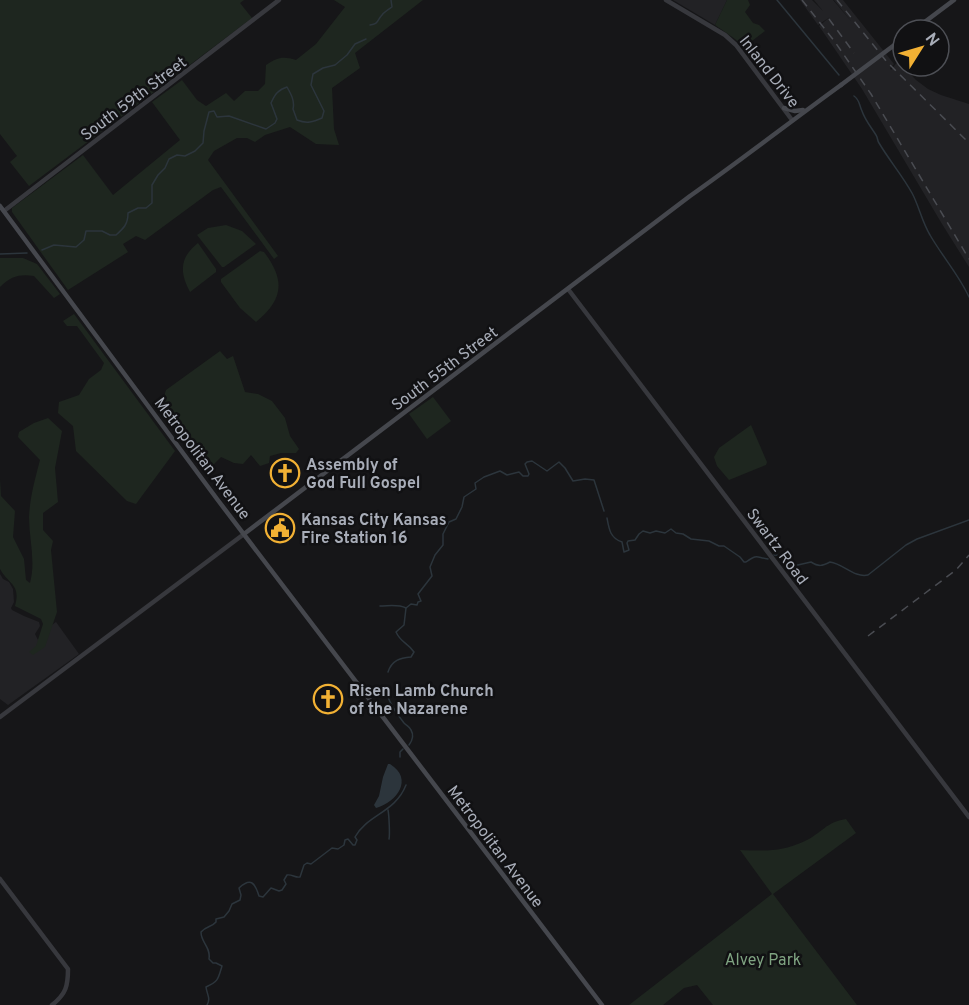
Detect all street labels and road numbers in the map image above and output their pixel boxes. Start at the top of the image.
street label: Inland Drive [734,32,803,112]
street label: South 59th Street [77,53,191,146]
street label: South 55th Street [388,323,502,416]
street label: Metropolitan Avenue [149,394,254,524]
street label: Swartz Road [741,505,812,589]
street label: Metropolitan Avenue [442,782,547,912]

